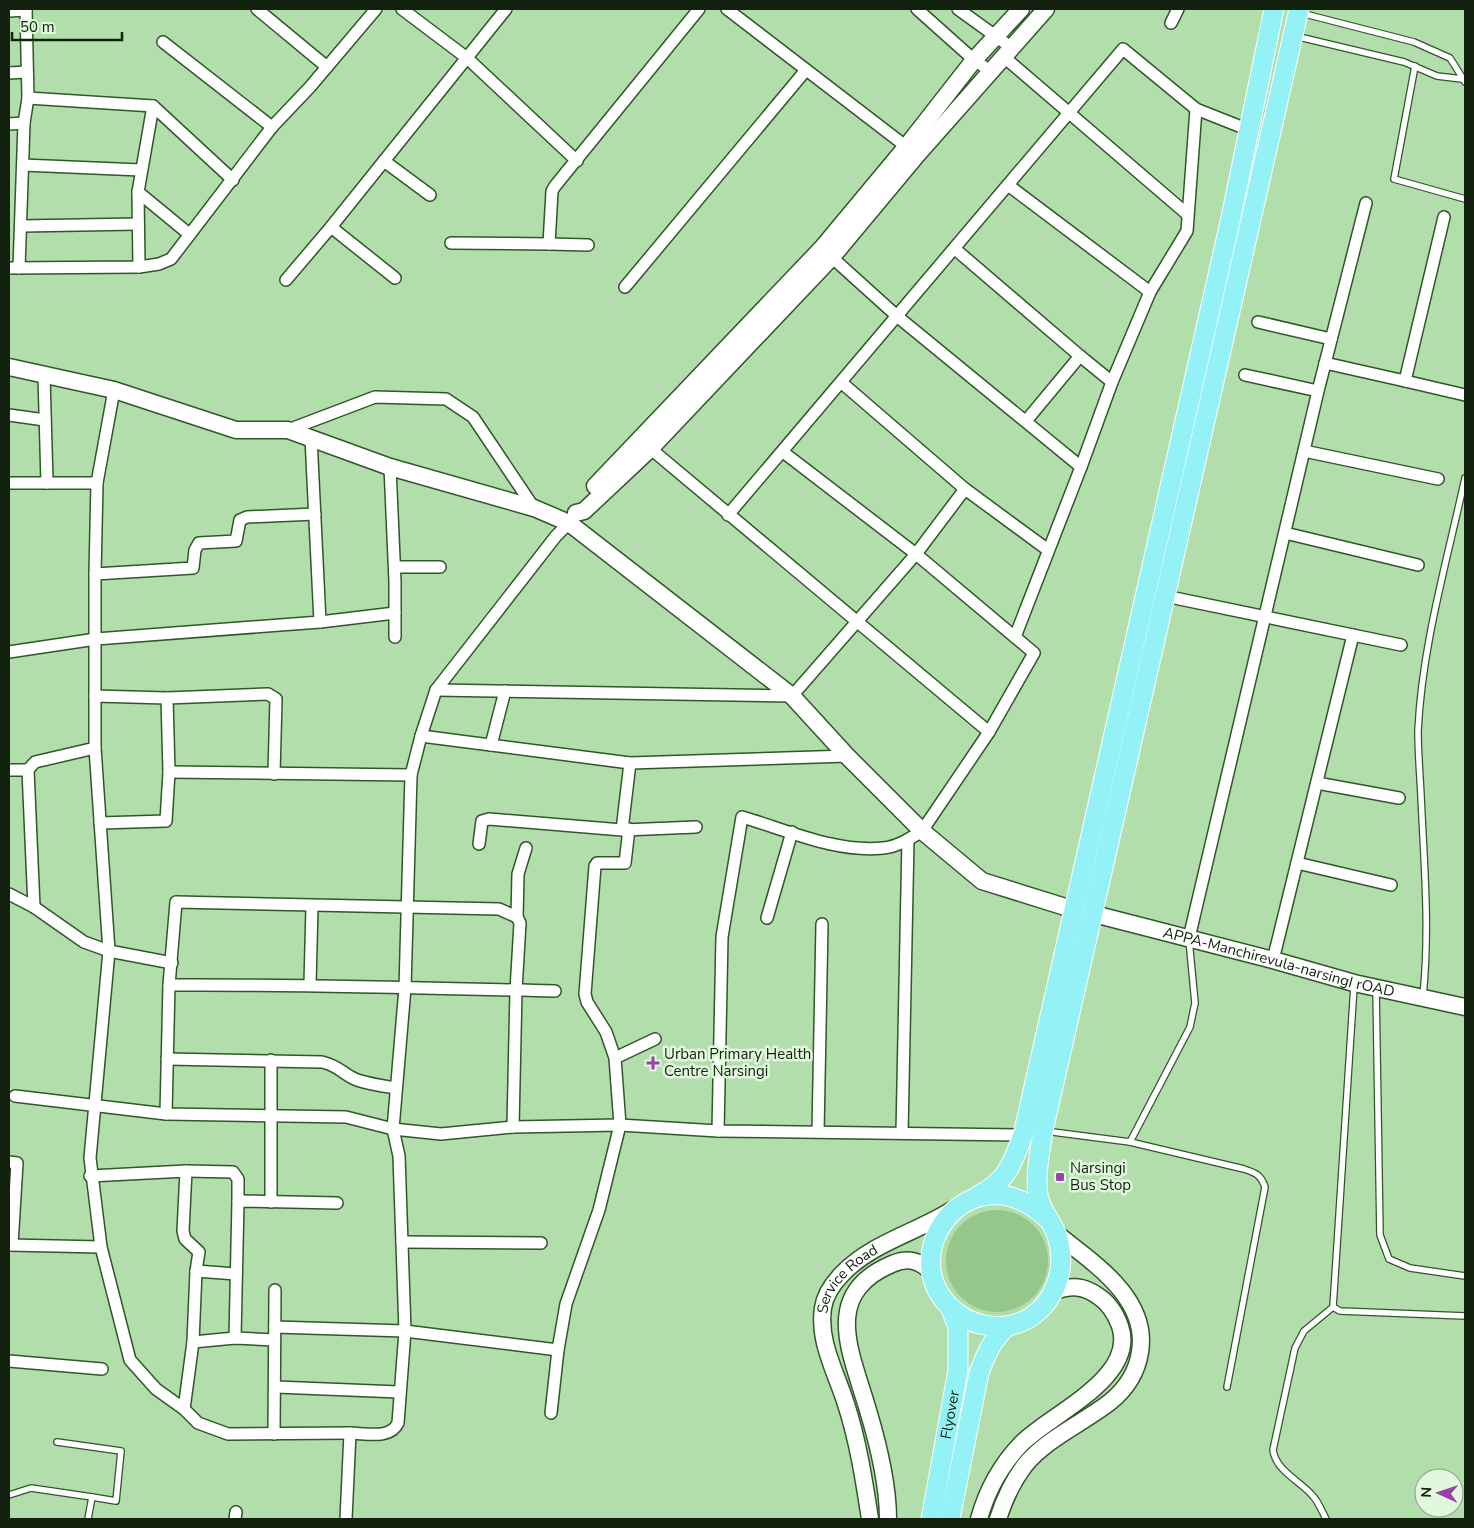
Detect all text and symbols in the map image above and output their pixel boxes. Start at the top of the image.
scale bar [12,10,122,42]
text: 50 m [20,17,55,37]
street label: APPA-Manchirevula-narsingI rOAD [1161,922,1396,1001]
place label: Urban Primary Health Centre Narsingi [664,1044,811,1081]
marker: Urban Primary Health Centre Narsingi [646,1056,660,1070]
place label: Narsingi Bus Stop [1070,1158,1131,1195]
marker: Narsingi Bus Stop [1054,1171,1066,1183]
street label: Service Road [812,1240,881,1315]
street label: Flyover [936,1388,964,1441]
north arrow [1414,1468,1464,1518]
text: N [1417,1487,1436,1498]

